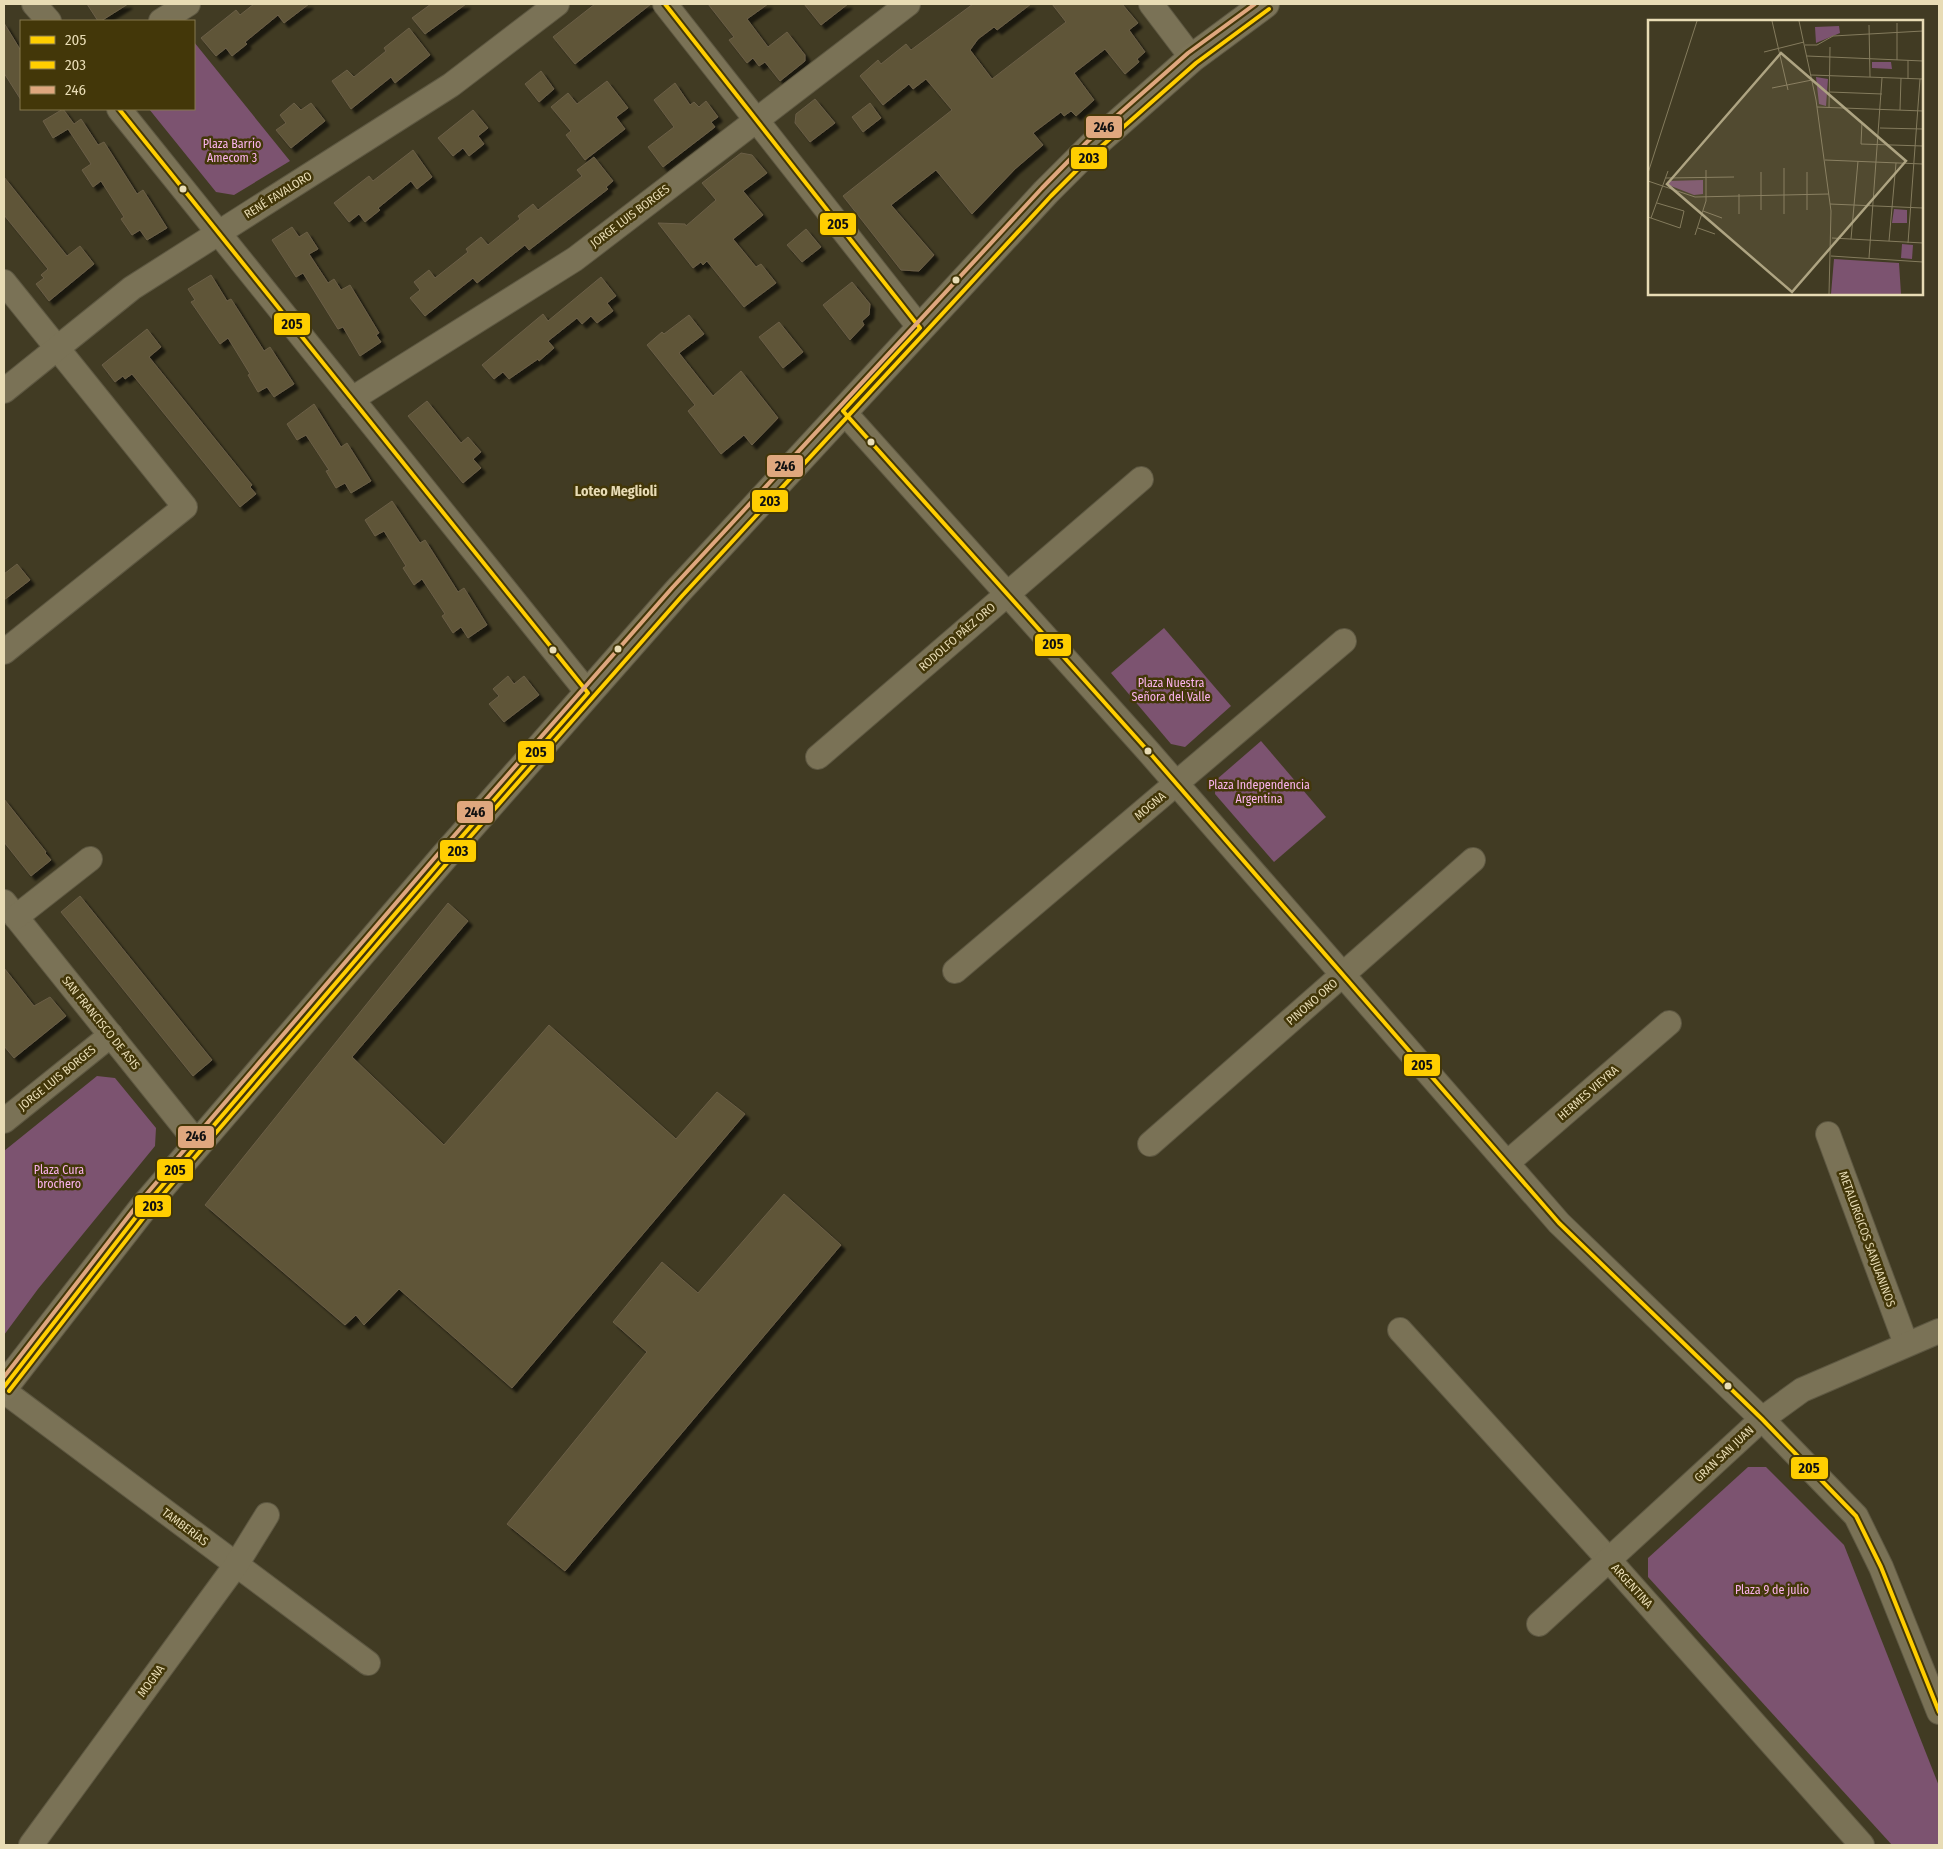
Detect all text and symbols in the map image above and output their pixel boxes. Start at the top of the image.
legend [20,20,195,110]
inset map [1648,20,1923,295]
text: 205 [65,31,86,49]
text: 203 [65,56,86,74]
text: 246 [65,81,86,99]
line badge: 246 [1085,115,1123,139]
text: 246 [1093,119,1114,136]
park label: Plaza Barrio Amecom 3 [203,137,261,165]
line badge: 203 [1070,146,1108,170]
text: 203 [1078,150,1100,167]
street label: RENÉ FAVALORO [241,168,314,221]
street label: JORGE LUIS BORGES [588,182,672,250]
unlabelled marker [178,184,188,194]
line badge: 205 [819,212,857,236]
text: 205 [827,216,849,233]
unlabelled marker [951,275,961,285]
line badge: 205 [273,312,311,336]
text: 205 [281,316,303,333]
unlabelled marker [866,437,876,447]
line badge: 246 [766,454,804,478]
text: 246 [774,458,795,475]
district label: Loteo Meglioli [575,483,658,500]
line badge: 203 [751,489,789,513]
text: 203 [759,493,781,510]
street label: RODOLFO PÁEZ ORO [915,599,998,674]
line badge: 205 [1034,633,1072,657]
text: 205 [1042,636,1064,653]
unlabelled marker [613,644,623,654]
unlabelled marker [548,645,558,655]
park label: Plaza Nuestra Señora del Valle [1132,676,1211,704]
line badge: 205 [517,740,555,764]
text: 205 [525,744,547,761]
unlabelled marker [1143,746,1153,756]
park label: Plaza Independencia Argentina [1208,778,1310,806]
street label: MOGNA [1132,788,1169,823]
line badge: 246 [456,800,494,824]
text: 246 [464,804,485,821]
line badge: 203 [439,839,477,863]
text: 203 [447,843,469,860]
street label: SAN FRANCISCO DE ASIS [59,974,143,1072]
street label: PINONO ORO [1283,976,1341,1028]
street label: JORGE LUIS BORGES [15,1042,99,1113]
line badge: 205 [1403,1053,1441,1077]
text: 205 [1411,1057,1433,1074]
street label: HERMES VIEYRA [1555,1062,1622,1123]
line badge: 246 [177,1125,215,1149]
text: 246 [185,1128,206,1145]
line badge: 205 [156,1158,194,1182]
text: 205 [164,1162,186,1179]
park label: Plaza Cura brochero [34,1163,84,1191]
street label: METALURGICOS SANJUANINOS [1836,1169,1898,1309]
line badge: 203 [134,1194,172,1218]
text: 203 [142,1198,164,1215]
unlabelled marker [1723,1381,1733,1391]
street label: GRAN SAN JUAN [1691,1423,1757,1485]
line badge: 205 [1790,1456,1829,1480]
text: 205 [1798,1460,1820,1477]
street label: TAMBERÍAS [159,1504,211,1549]
street label: ARGENTINA [1608,1561,1656,1612]
park label: Plaza 9 de julio [1735,1583,1809,1597]
street label: MOGNA [135,1662,168,1700]

